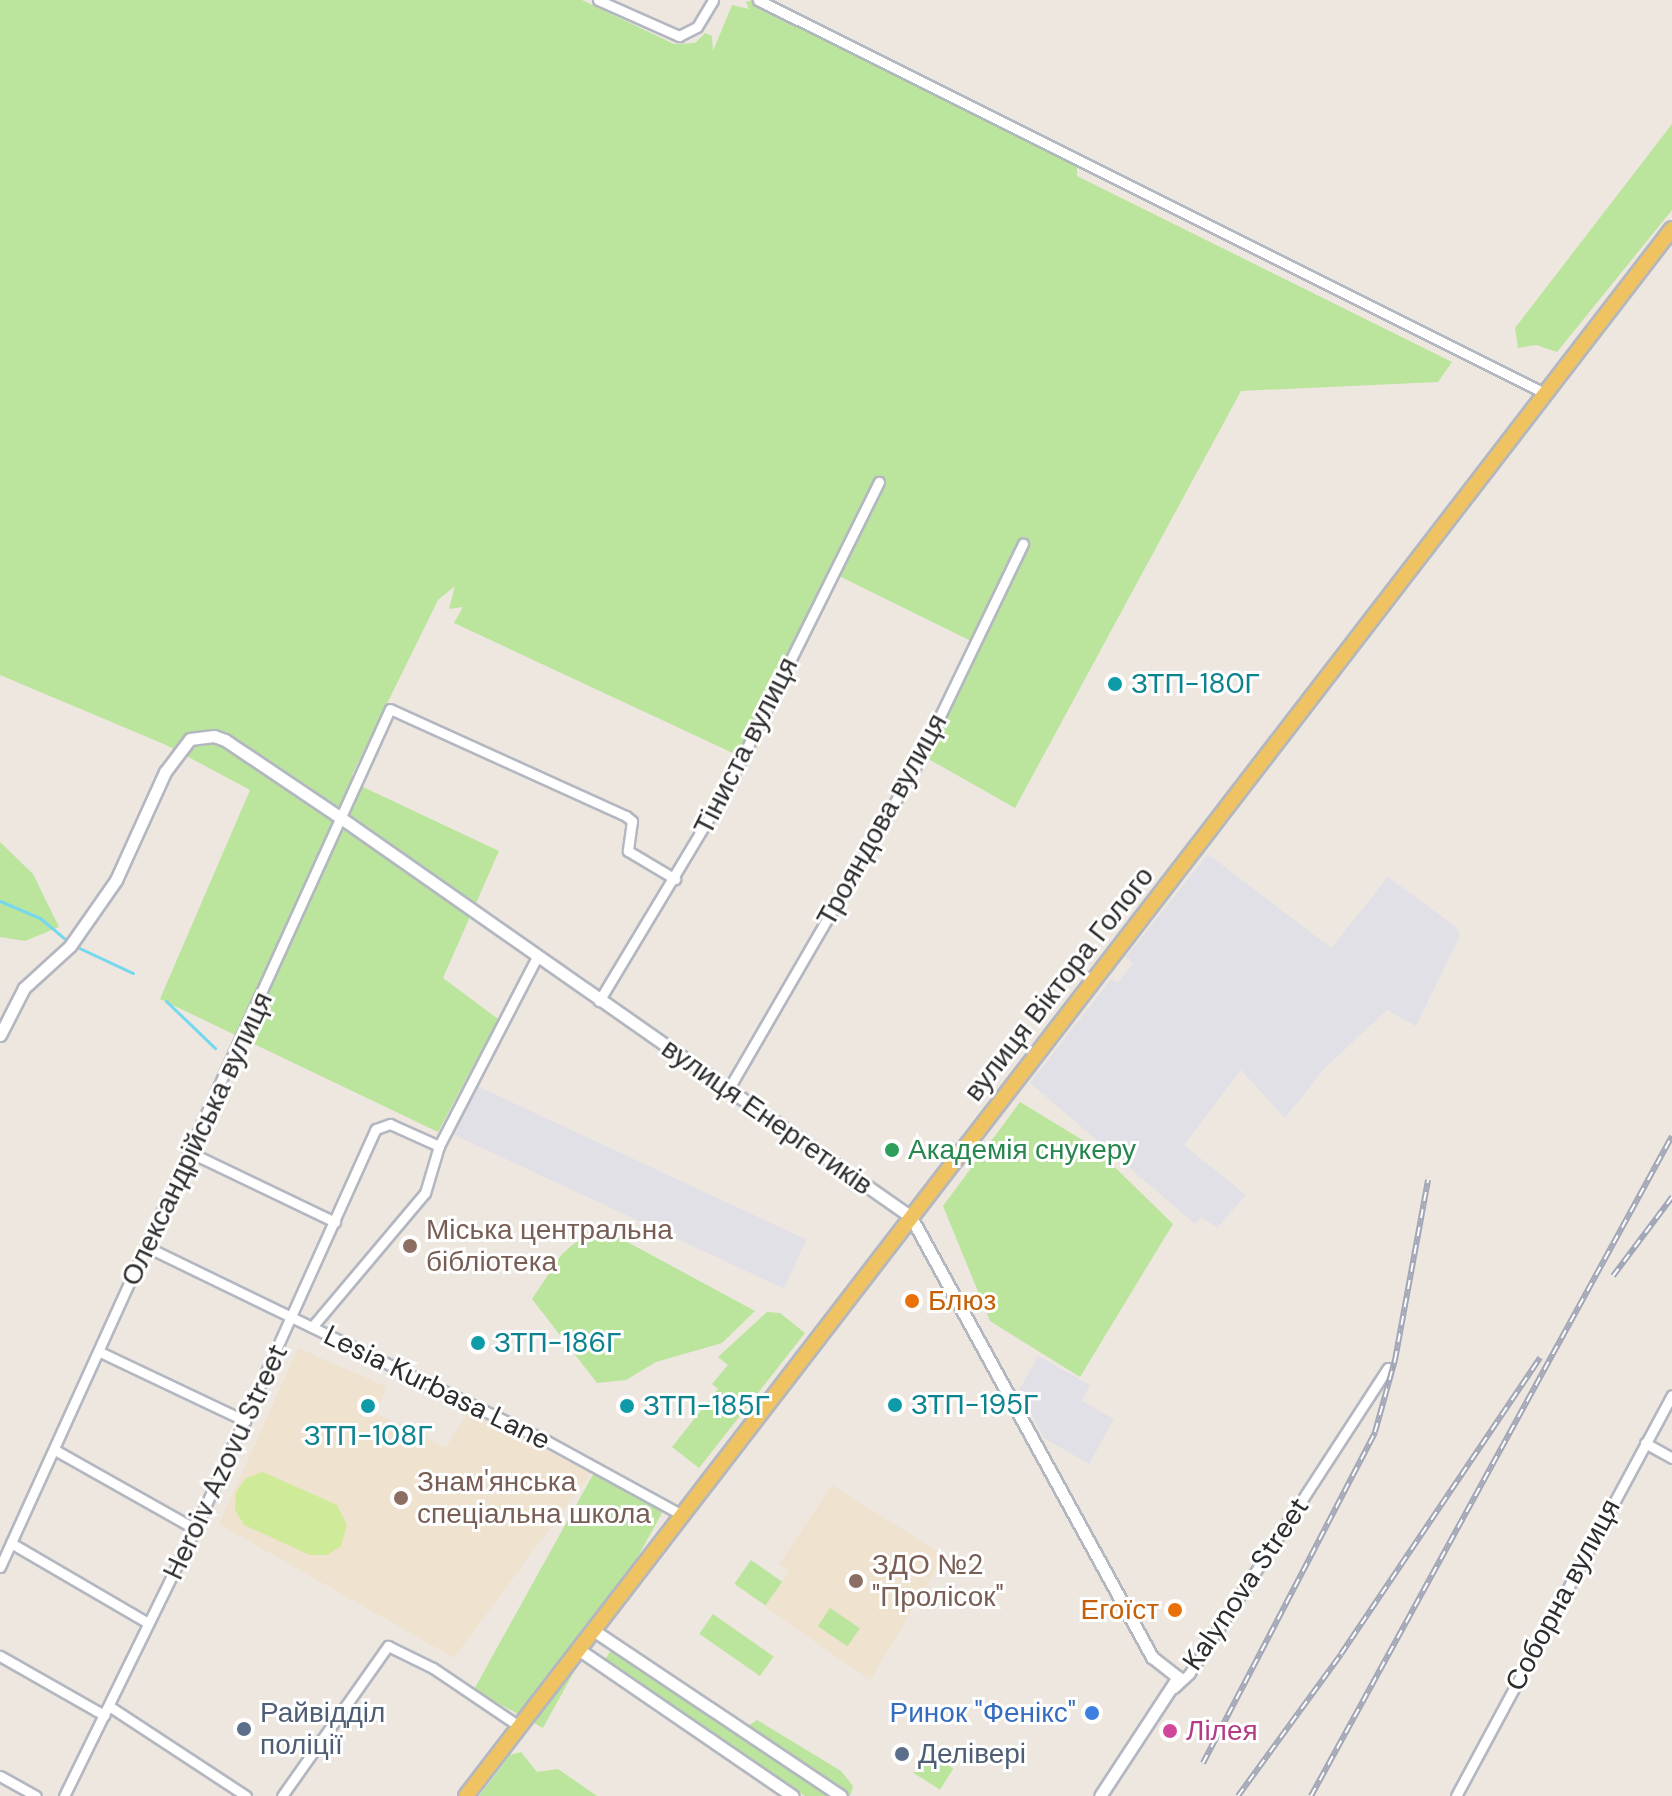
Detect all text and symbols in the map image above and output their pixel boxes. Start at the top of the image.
street label: Тіниста вулиця [687,652,805,840]
place label: ЗТП-180Г [1131,667,1260,701]
marker: ЗТП-180Г [1106,675,1124,693]
street label: Трояндова вулиця [810,708,954,932]
street label: вулиця Віктора Голого [957,860,1161,1108]
street label: Олександрійська вулиця [114,987,280,1291]
street label: вулиця Енергетиків [655,1032,879,1202]
place label: Академія снукеру [908,1133,1136,1167]
marker: Академія снукеру [883,1141,901,1159]
place label: Міська центральна бібліотека [426,1213,673,1279]
marker: Міська центральна бібліотека [401,1237,419,1255]
place label: Блюз [928,1284,996,1318]
marker: Блюз [903,1292,921,1310]
street label: Lesia Kurbasa Lane [319,1319,555,1457]
place label: ЗТП-186Г [494,1326,621,1360]
marker: ЗТП-186Г [469,1334,487,1352]
street label: Heroiv Azovu Street [157,1339,295,1585]
place label: ЗТП-195Г [911,1388,1038,1422]
place label: ЗТП-185Г [643,1389,770,1423]
marker: ЗТП-195Г [886,1396,904,1414]
marker: ЗТП-108Г [359,1397,377,1415]
marker: ЗТП-185Г [618,1397,636,1415]
place label: ЗТП-108Г [304,1419,432,1453]
place label: Знам'янська спеціальна школа [417,1465,651,1531]
marker: Знам'янська спеціальна школа [392,1489,410,1507]
street label: Kalynova Street [1176,1491,1316,1677]
street label: Соборна вулиця [1498,1493,1628,1697]
place label: ЗДО №2 "Пролісок" [872,1548,1004,1614]
marker: ЗДО №2 "Пролісок" [847,1572,865,1590]
place label: Егоїст [1081,1593,1159,1627]
marker: Егоїст [1166,1601,1184,1619]
place label: Райвідділ поліції [260,1696,385,1762]
place label: Ринок "Фенікс" [890,1696,1076,1730]
marker: Ринок "Фенікс" [1083,1704,1101,1722]
place label: Лілея [1186,1714,1258,1748]
marker: Райвідділ поліції [235,1720,253,1738]
marker: Лілея [1161,1722,1179,1740]
place label: Делівері [918,1737,1026,1771]
marker: Делівері [893,1745,911,1763]

